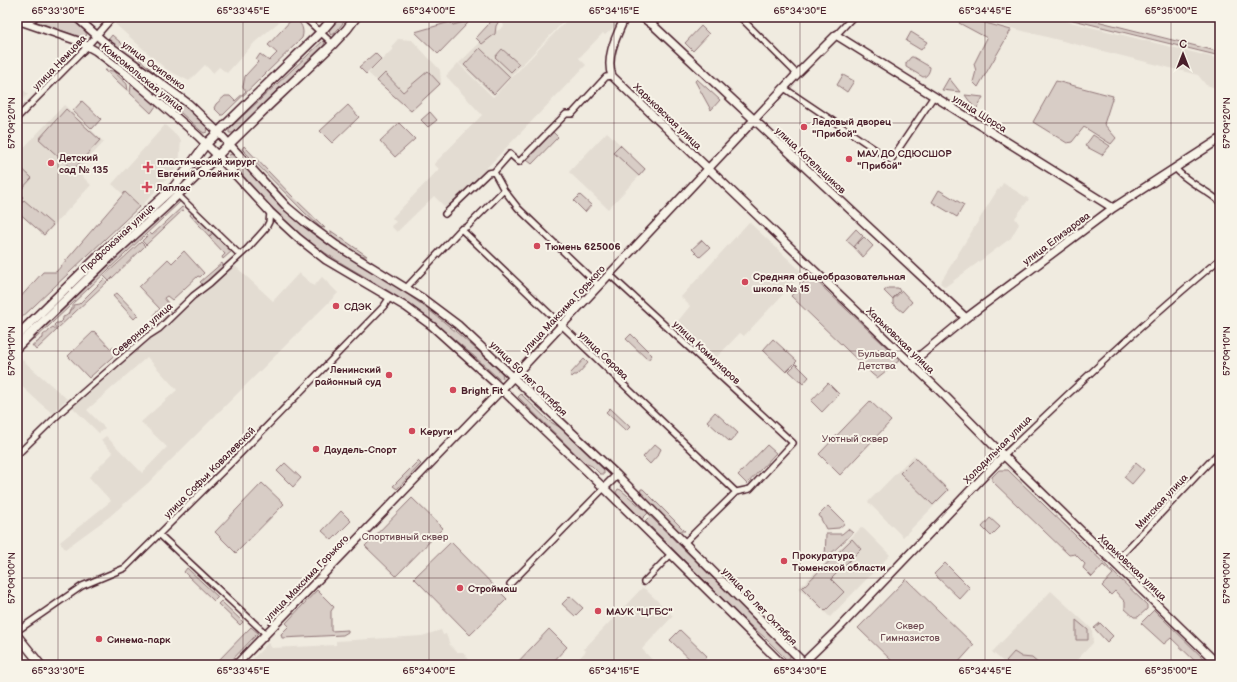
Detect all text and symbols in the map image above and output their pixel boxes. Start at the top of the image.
text: 65°33'30"E [31,5,85,17]
text: 65°33'45"E [216,5,270,17]
text: 65°34'00"E [403,5,456,17]
text: 65°34'15"E [589,5,640,17]
text: 65°34'30"E [773,5,827,17]
text: 65°34'45"E [959,5,1012,17]
text: 65°35'00"E [1145,5,1198,17]
street label: улица Немцова [30,32,89,93]
north arrow [1163,34,1203,74]
text: С [1179,38,1187,51]
street label: улица Осипенко [119,39,187,93]
street label: Комсомольская улица [99,41,186,115]
street label: Харьковская улица [631,81,704,152]
street label: улица Щорса [950,92,1009,135]
text: 57°09'20"N [6,97,18,149]
text: 57°09'20"N [1221,97,1233,149]
place label: Ледовый дворец "Прибой" [811,116,891,140]
marker: Ледовый дворец "Прибой" [799,122,809,132]
street label: улица Котельщиков [773,125,849,197]
place label: МАУ ДО СДЮСШОР "Прибой" [857,148,952,172]
place label: Детский сад № 135 [59,152,108,176]
marker: МАУ ДО СДЮСШОР "Прибой" [844,154,854,164]
place label: пластический хирург Евгений Олейник [157,156,256,180]
marker: Детский сад № 135 [46,158,56,168]
marker: пластический хирург Евгений Олейник [142,161,154,173]
marker: Лаплас [141,181,153,193]
place label: Лаплас [155,182,191,194]
street label: Профсоюзная улица [78,201,157,276]
street label: улица Елизарова [1021,210,1093,268]
marker: Тюмень 625006 [532,241,542,251]
place label: Тюмень 625006 [545,241,620,253]
street label: улица Максима Горького [520,263,608,356]
place label: Средняя общеобразовательная школа № 15 [753,271,906,295]
marker: Средняя общеобразовательная школа № 15 [740,277,750,287]
street label: Северная улица [110,300,175,359]
marker: СДЭК [331,301,341,311]
place label: СДЭК [344,301,372,313]
street label: Харьковская улица [864,305,937,376]
street label: улица Коммунаров [670,319,743,387]
text: 57°09'10"N [6,326,18,376]
text: 57°09'10"N [1221,326,1233,376]
street label: улица Серова [576,329,631,383]
street label: улица 50 лет Октября [487,339,570,419]
park label: Бульвар Детства [858,348,897,372]
place label: Ленинский районный суд [315,364,381,388]
marker: Ленинский районный суд [384,370,394,380]
marker: Bright Fit [448,385,458,395]
place label: Bright Fit [461,385,504,397]
street label: Холодильная улица [961,413,1034,486]
street label: улица Софьи Ковалевской [162,424,258,521]
marker: Керуги [407,426,417,436]
place label: Керуги [420,426,453,438]
park label: Уютный сквер [822,433,889,445]
marker: Даудель-Спорт [311,444,321,454]
place label: Даудель-Спорт [324,444,397,456]
street label: Минская улица [1133,471,1191,532]
park label: Спортивный сквер [362,531,449,543]
street label: Харьковская улица [1096,532,1169,603]
street label: улица Максима Горького [262,533,351,625]
place label: Прокуратура Тюменской области [792,550,886,574]
text: 57°09'00"N [6,552,18,604]
text: 57°09'00"N [1221,552,1233,604]
marker: Прокуратура Тюменской области [779,556,789,566]
street label: улица 50 лет Октября [719,566,800,648]
marker: Строймаш [455,583,465,593]
place label: Строймаш [468,583,517,595]
marker: МАУК "ЦГБС" [593,606,603,616]
place label: МАУК "ЦГБС" [606,606,673,618]
park label: Сквер Гимназистов [880,620,940,644]
marker: Синема-парк [94,634,104,644]
place label: Синема-парк [107,634,171,646]
text: 65°33'30"E [31,665,85,677]
text: 65°33'45"E [216,665,270,677]
text: 65°34'00"E [403,665,456,677]
text: 65°34'15"E [589,665,640,677]
text: 65°34'30"E [773,665,827,677]
text: 65°34'45"E [959,665,1012,677]
text: 65°35'00"E [1145,665,1198,677]

